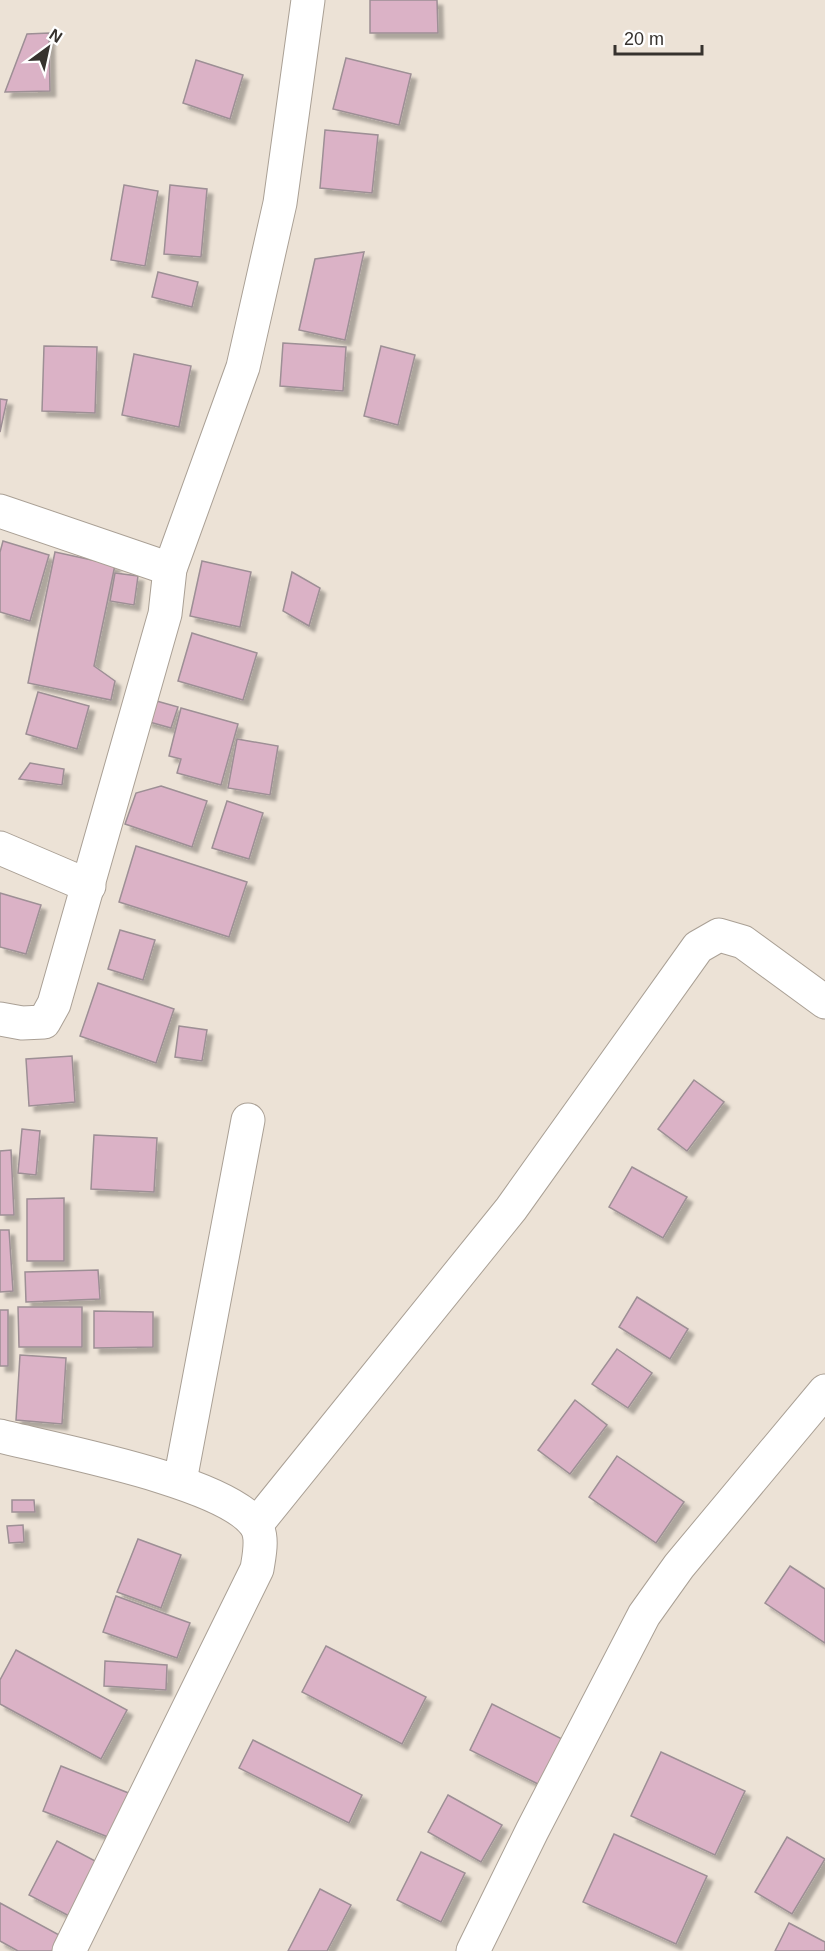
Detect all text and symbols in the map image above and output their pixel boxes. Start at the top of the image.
north arrow [18,18,78,78]
scale bar [615,18,702,56]
text: N [46,26,65,46]
text: 20 m [624,29,664,49]

